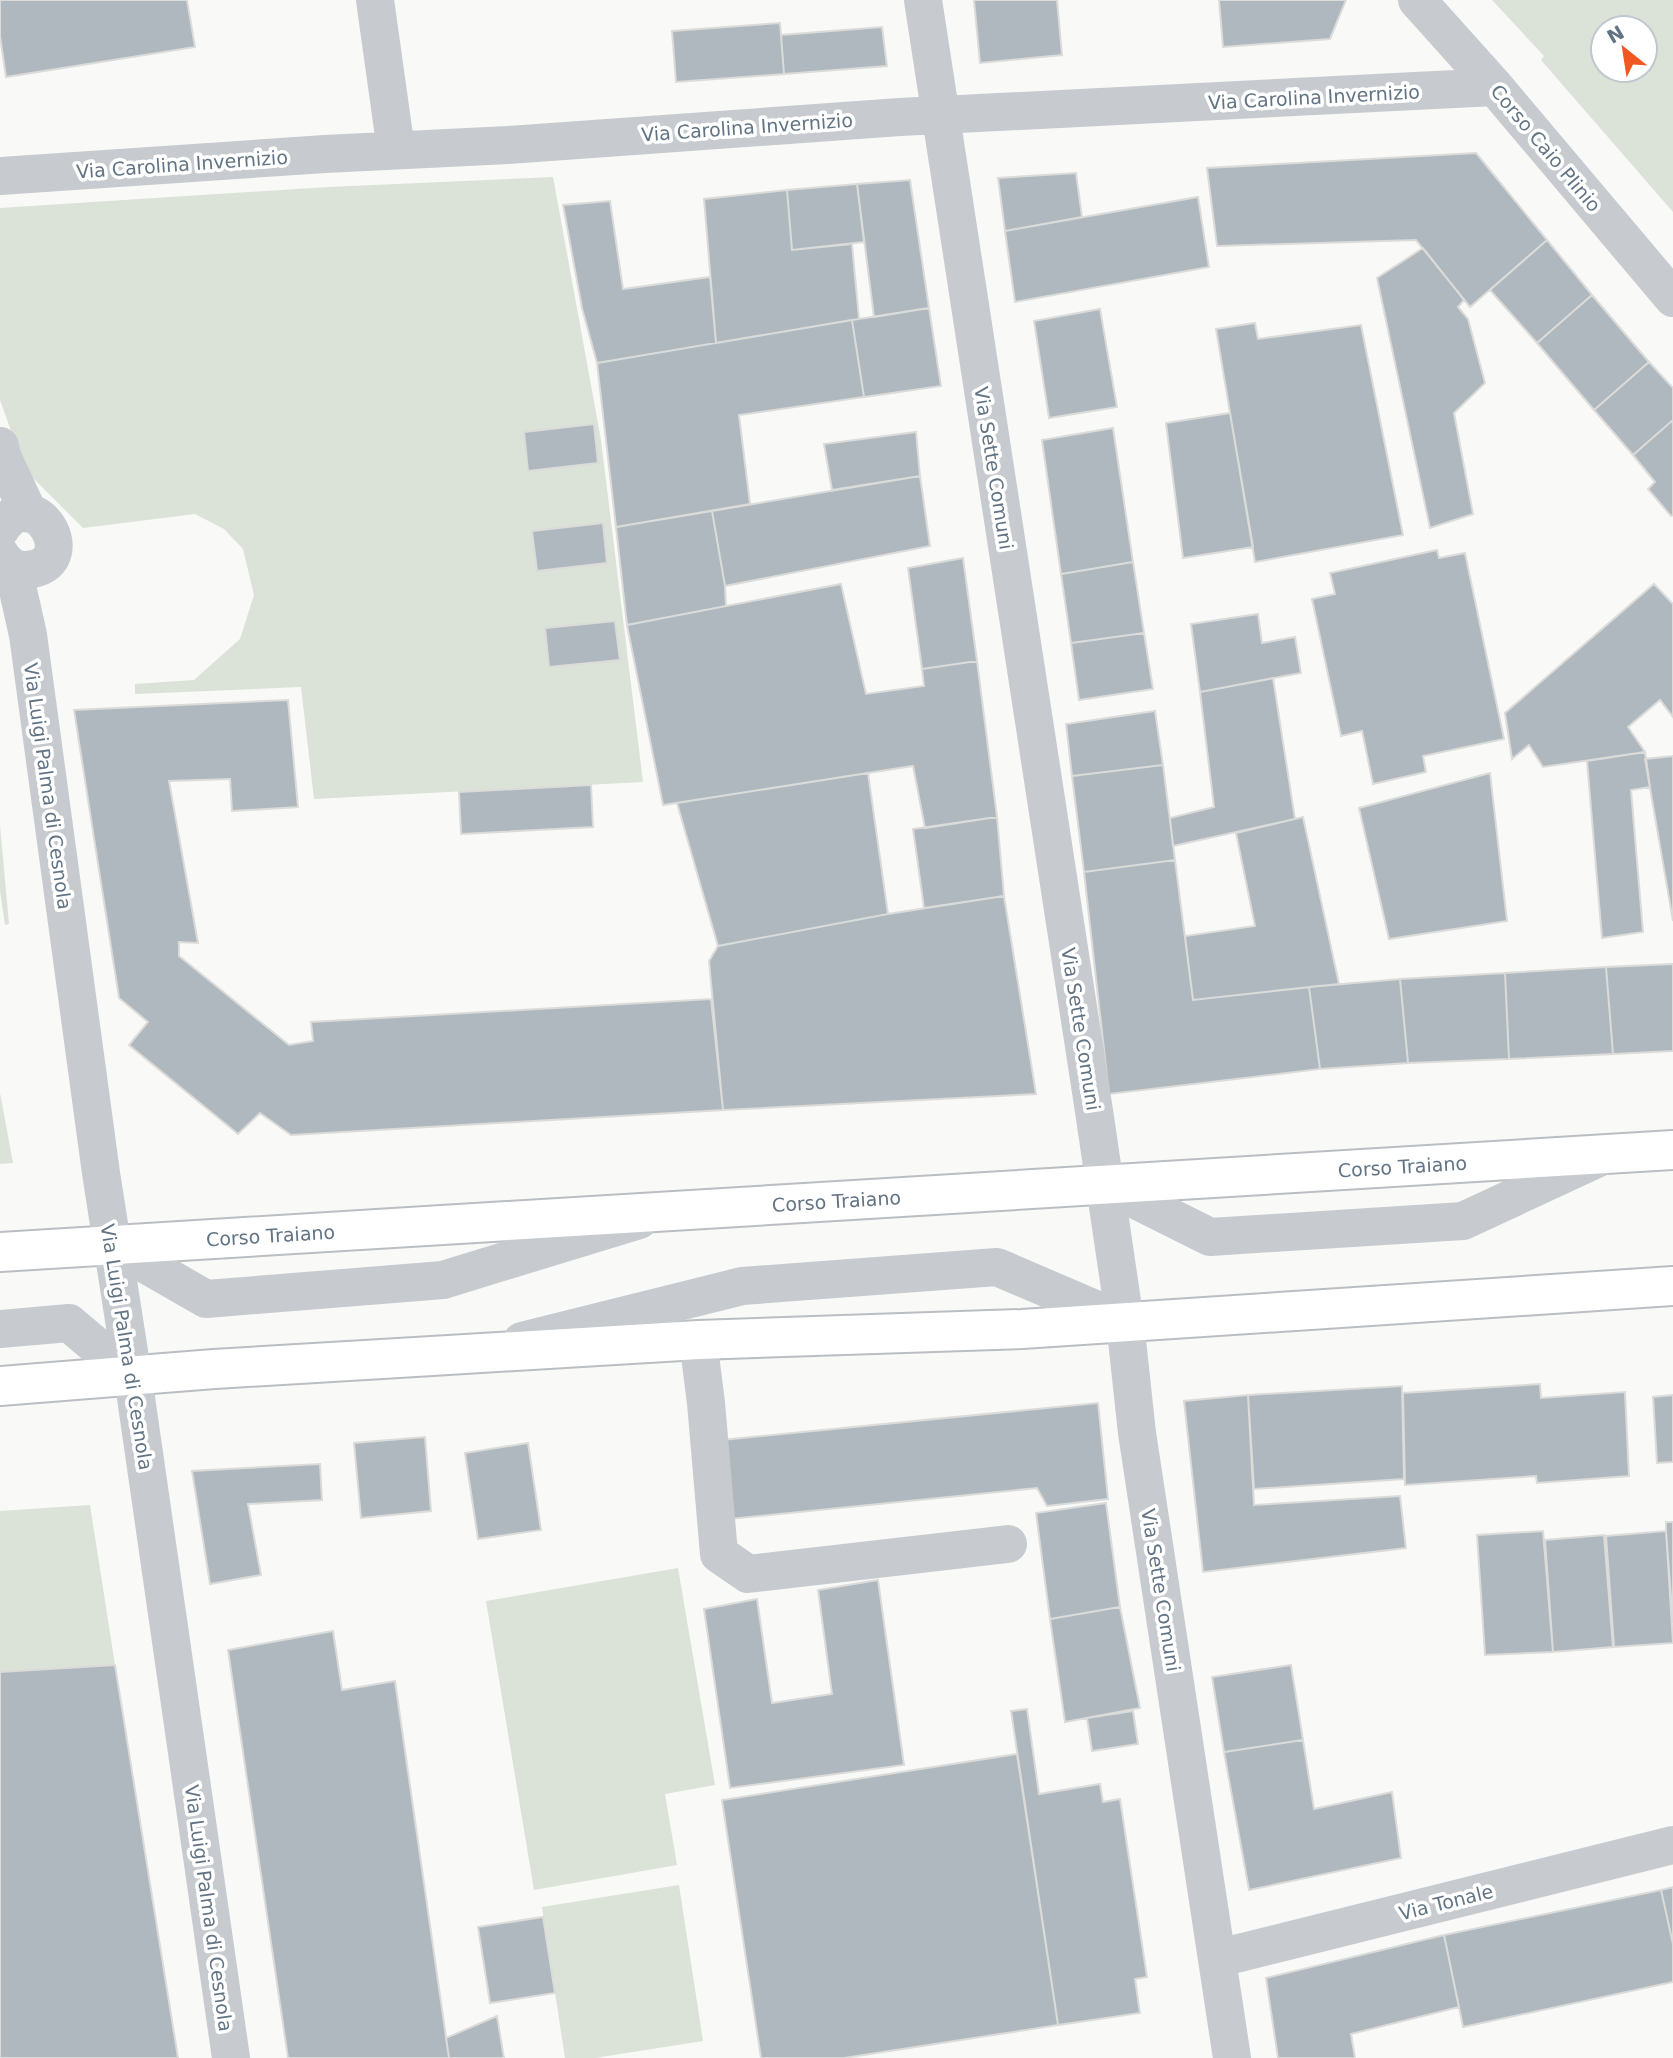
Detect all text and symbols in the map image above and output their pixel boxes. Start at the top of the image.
north arrow [1589,14,1659,84]
text: N [1603,21,1628,48]
street label: Via Carolina Invernizio [1208,80,1420,114]
street label: Corso Caio Plinio [1486,80,1606,216]
street label: Via Carolina Invernizio [640,109,854,145]
street label: Via Carolina Invernizio [75,146,289,182]
street label: Via Sette Comuni [970,385,1018,551]
street label: Via Luigi Palma di Cesnola [20,661,76,911]
street label: Via Sette Comuni [1057,946,1105,1112]
street label: Corso Traiano [1337,1152,1468,1181]
street label: Corso Traiano [771,1186,902,1216]
street label: Corso Traiano [205,1221,336,1250]
street label: Via Luigi Palma di Cesnola [97,1222,157,1472]
street label: Via Sette Comuni [1137,1507,1185,1673]
street label: Via Luigi Palma di Cesnola [181,1783,237,2033]
street label: Via Tonale [1397,1880,1495,1924]

